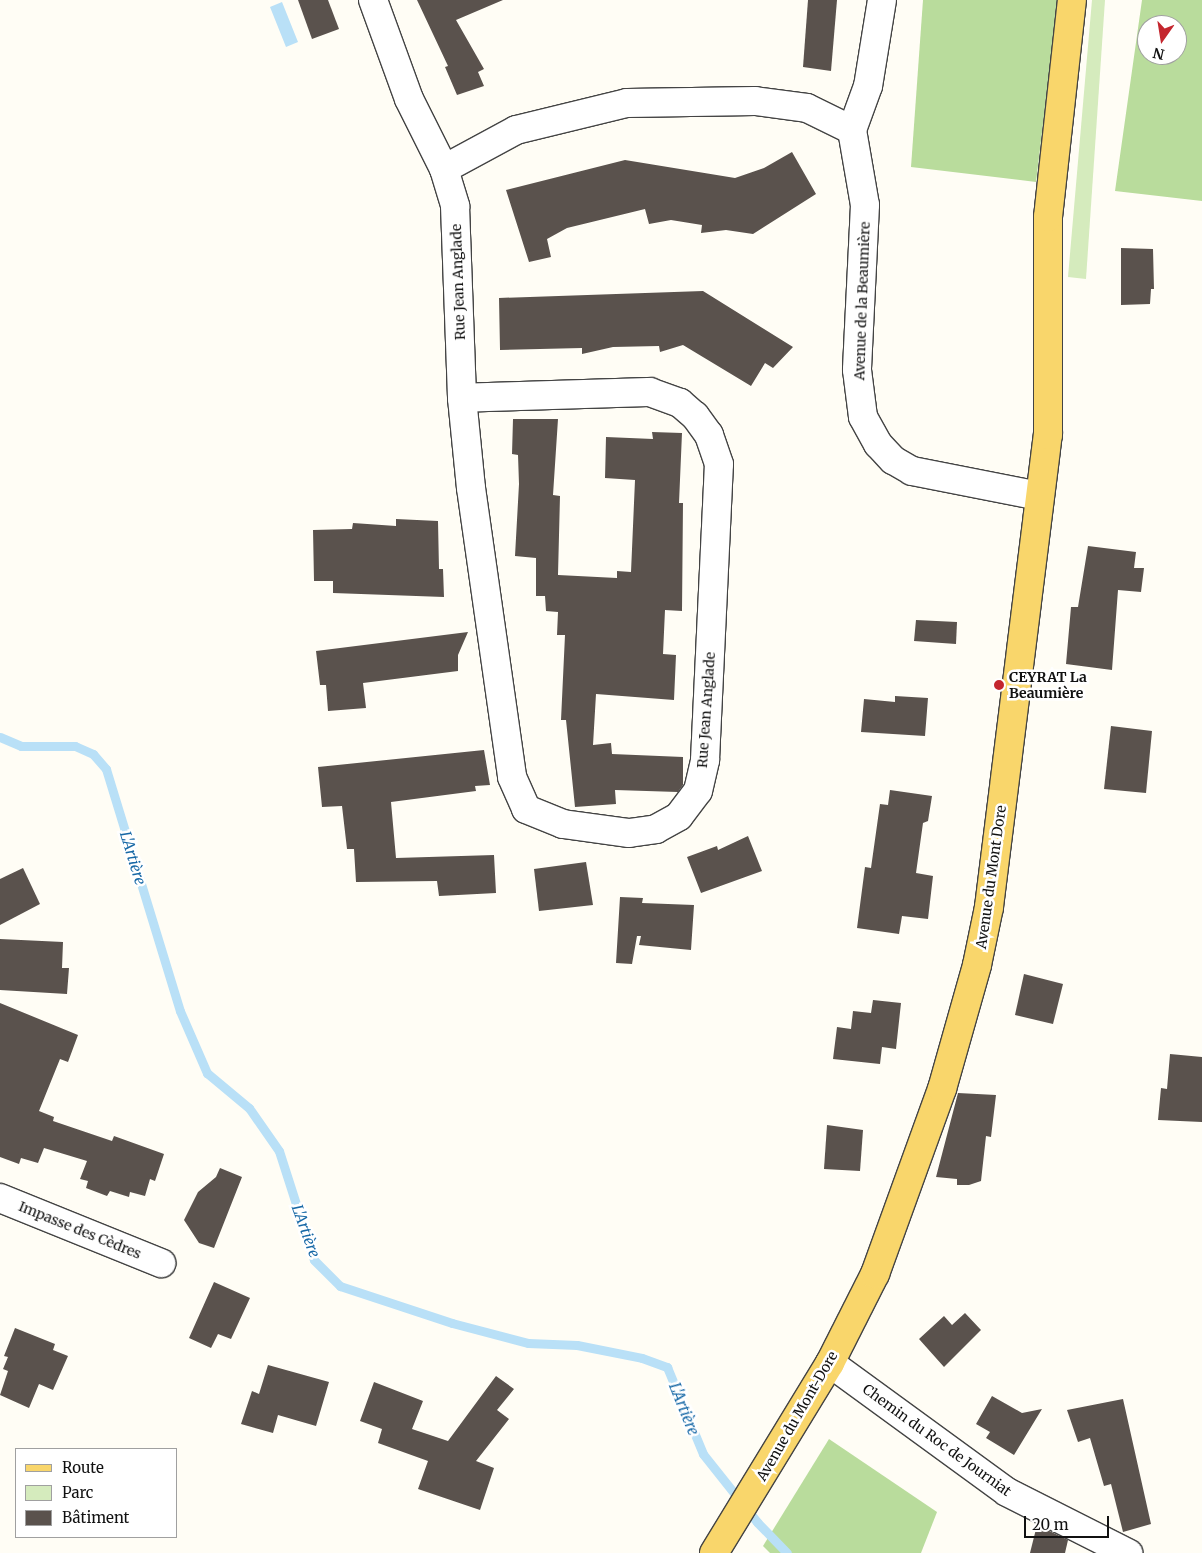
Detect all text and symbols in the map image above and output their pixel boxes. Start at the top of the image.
north arrow [1137,15,1187,65]
text: N [1151,44,1166,64]
street label: Avenue de la Beaumière [851,221,873,381]
street label: Rue Jean Anglade [448,224,468,340]
street label: Rue Jean Anglade [694,651,718,769]
place label: CEYRAT La Beaumière [1009,669,1087,702]
marker: CEYRAT La Beaumière [993,679,1005,691]
street label: Avenue du Mont Dore [973,804,1009,950]
water label: L'Artière [116,829,150,887]
street label: Impasse des Cèdres [16,1198,144,1262]
water label: L'Artière [288,1202,324,1260]
street label: Avenue du Mont-Dore [753,1348,841,1484]
water label: L'Artière [665,1380,703,1438]
street label: Chemin du Roc de Journiat [859,1380,1015,1500]
legend [15,1448,178,1538]
text: Route [62,1458,104,1477]
text: Parc [62,1483,93,1502]
scale bar [1027,1506,1112,1538]
text: Bâtiment [62,1508,129,1527]
text: 20 m [1032,1515,1069,1534]

